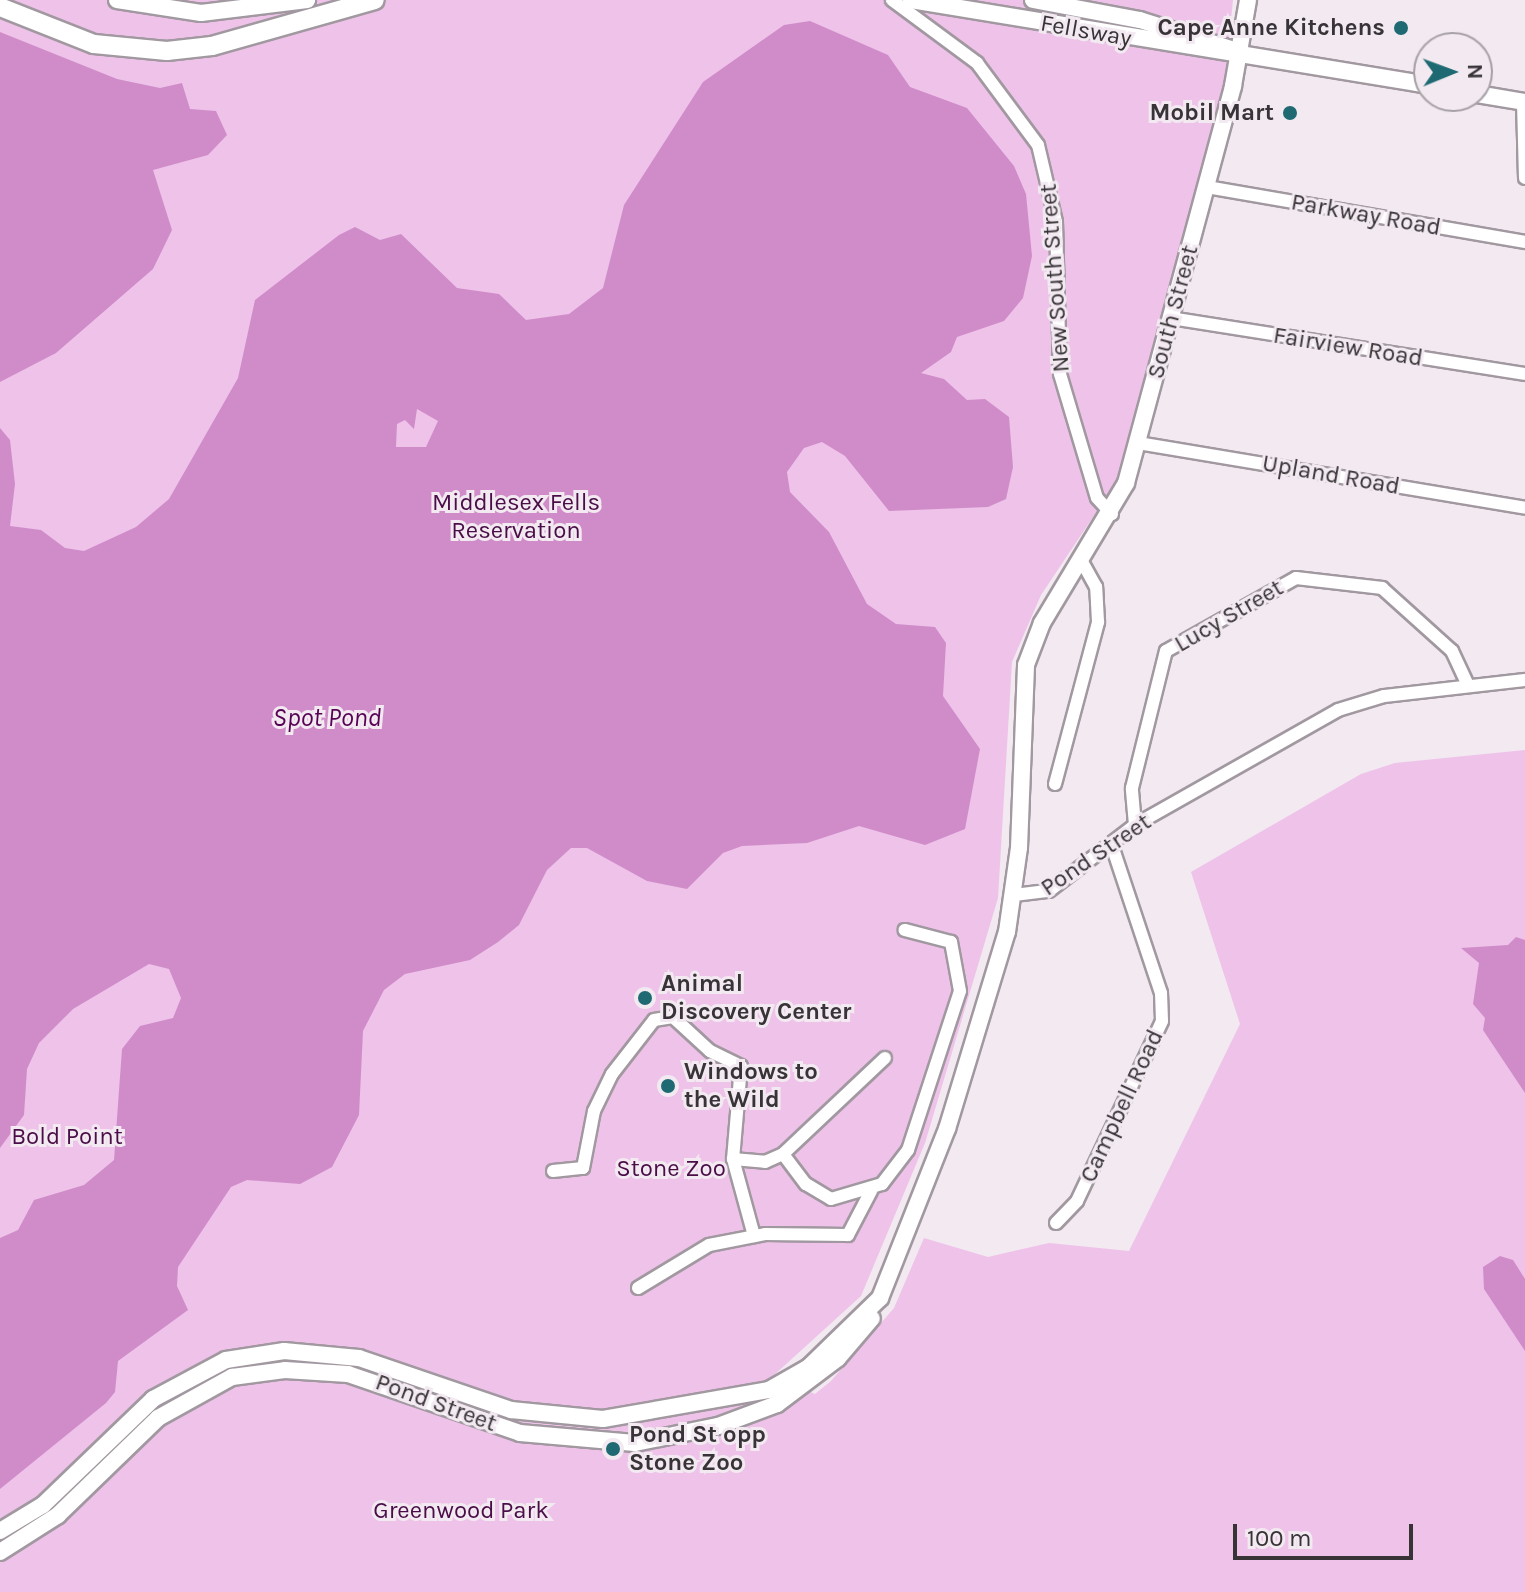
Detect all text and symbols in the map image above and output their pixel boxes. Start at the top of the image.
street label: Fellsway [1038,9,1134,53]
place label: Cape Anne Kitchens [1158,14,1385,42]
marker: Cape Anne Kitchens [1392,19,1410,37]
north arrow [1413,32,1493,112]
text: N [1462,63,1488,80]
place label: Mobil Mart [1150,99,1274,127]
marker: Mobil Mart [1281,104,1299,122]
street label: New South Street [1034,183,1076,373]
street label: Parkway Road [1289,188,1443,242]
street label: South Street [1141,242,1205,382]
street label: Fairview Road [1271,321,1425,373]
street label: Upland Road [1260,449,1402,501]
park label: Middlesex Fells Reservation [432,489,600,545]
street label: Lucy Street [1169,573,1289,659]
water label: Spot Pond [273,702,381,734]
street label: Pond Street [1035,808,1157,902]
place label: Animal Discovery Center [661,970,852,1026]
marker: Animal Discovery Center [636,989,654,1007]
street label: Campbell Road [1074,1025,1170,1187]
place label: Windows to the Wild [684,1058,818,1114]
marker: Windows to the Wild [659,1077,677,1095]
park label: Bold Point [11,1123,123,1151]
park label: Stone Zoo [616,1155,726,1183]
street label: Pond Street [372,1368,500,1438]
place label: Pond St opp Stone Zoo [629,1421,766,1477]
marker: Pond St opp Stone Zoo [604,1440,622,1458]
park label: Greenwood Park [373,1497,549,1525]
scale bar [1237,1508,1417,1558]
text: 100 m [1247,1524,1312,1552]

